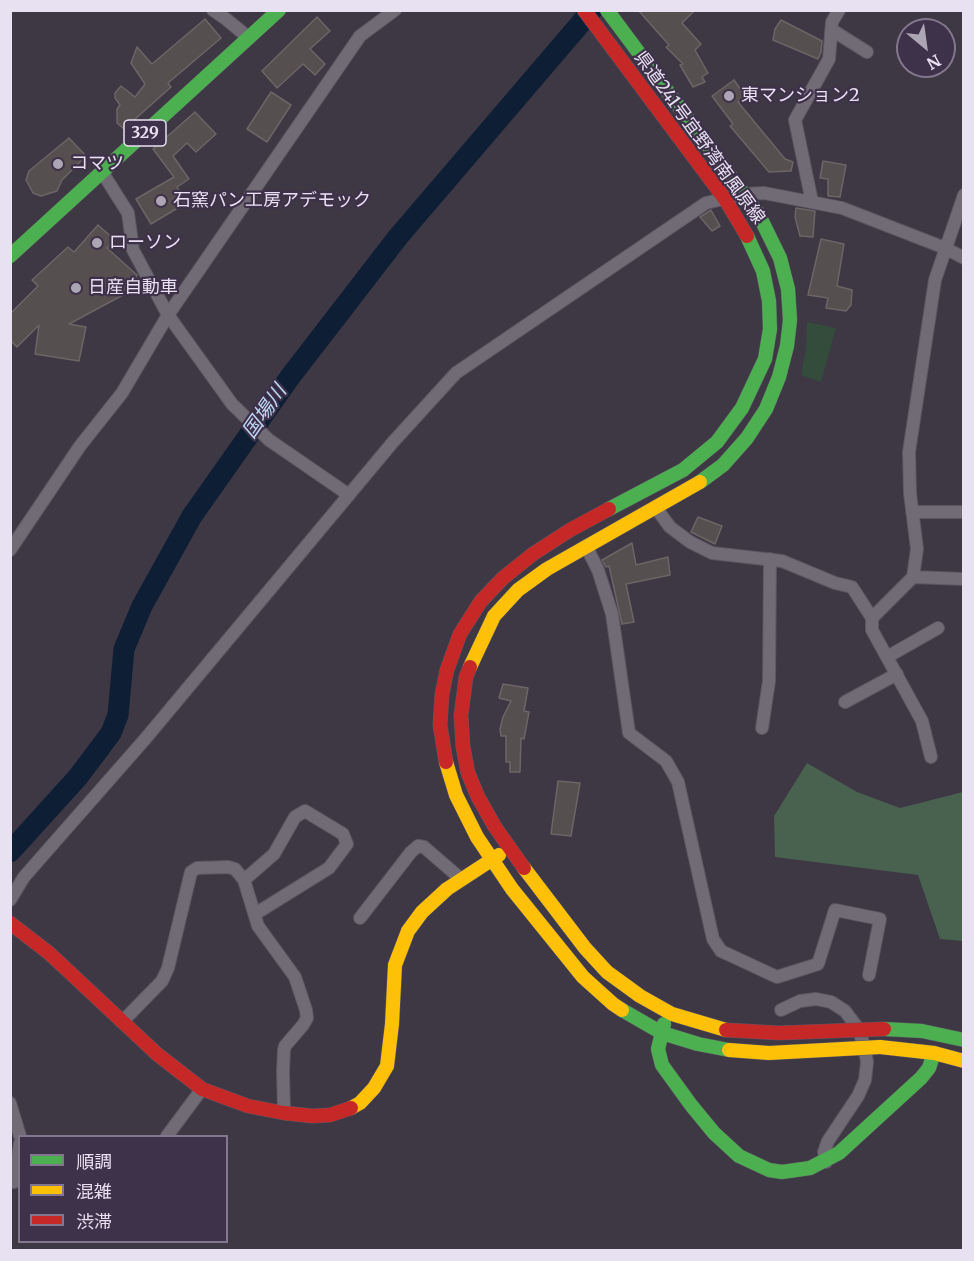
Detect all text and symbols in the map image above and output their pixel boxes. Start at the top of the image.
north arrow [896,18,956,78]
street label: 県道241号宜野湾南風原線 [629,47,769,229]
text: N [923,50,944,74]
place label: 東マンション2 [741,85,860,107]
marker: 東マンション2 [722,89,736,103]
road number: 329 [124,120,166,146]
place label: コマツ [70,153,124,175]
marker: コマツ [51,157,65,171]
place label: 石窯パン工房アデモック [173,190,371,212]
marker: 石窯パン工房アデモック [154,194,168,208]
place label: ローソン [109,232,181,254]
marker: ローソン [90,236,104,250]
place label: 日産自動車 [88,277,178,299]
marker: 日産自動車 [69,281,83,295]
water label: 国場川 [238,381,292,443]
legend [18,1135,228,1243]
text: 順調 [76,1150,112,1173]
text: 混雑 [76,1180,112,1203]
text: 渋滞 [76,1210,112,1233]

